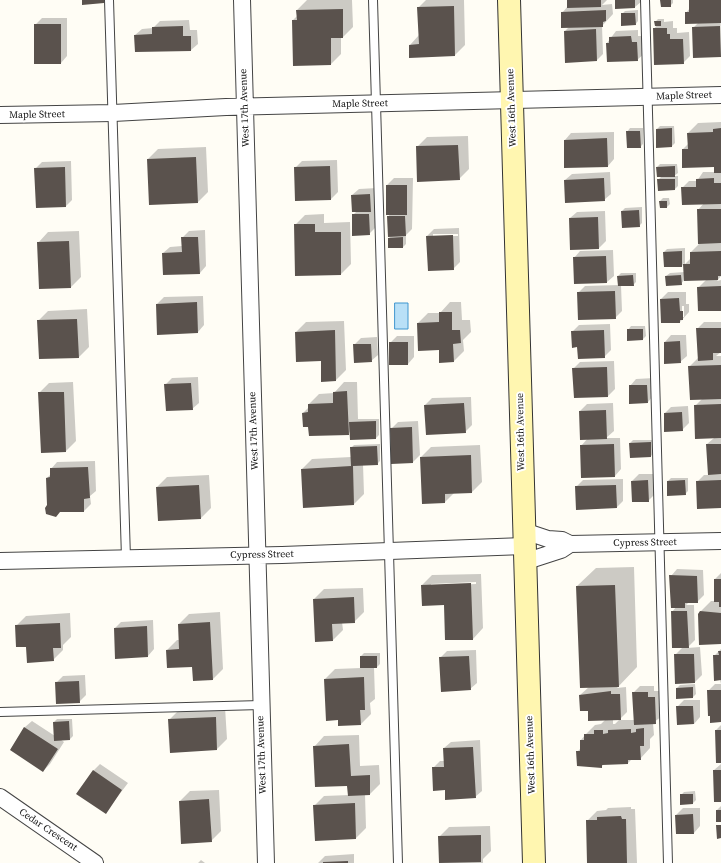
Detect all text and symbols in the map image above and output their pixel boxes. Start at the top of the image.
street label: West 17th Avenue [238,69,252,147]
street label: West 16th Avenue [505,69,519,147]
street label: Maple Street [656,89,712,103]
street label: Maple Street [332,98,388,110]
street label: Maple Street [9,109,65,121]
street label: West 17th Avenue [247,392,261,470]
street label: West 16th Avenue [514,393,528,471]
street label: Cypress Street [613,536,677,550]
street label: Cypress Street [230,548,294,562]
street label: West 17th Avenue [255,716,269,794]
street label: West 16th Avenue [524,716,538,794]
street label: Cedar Crescent [17,806,79,854]

